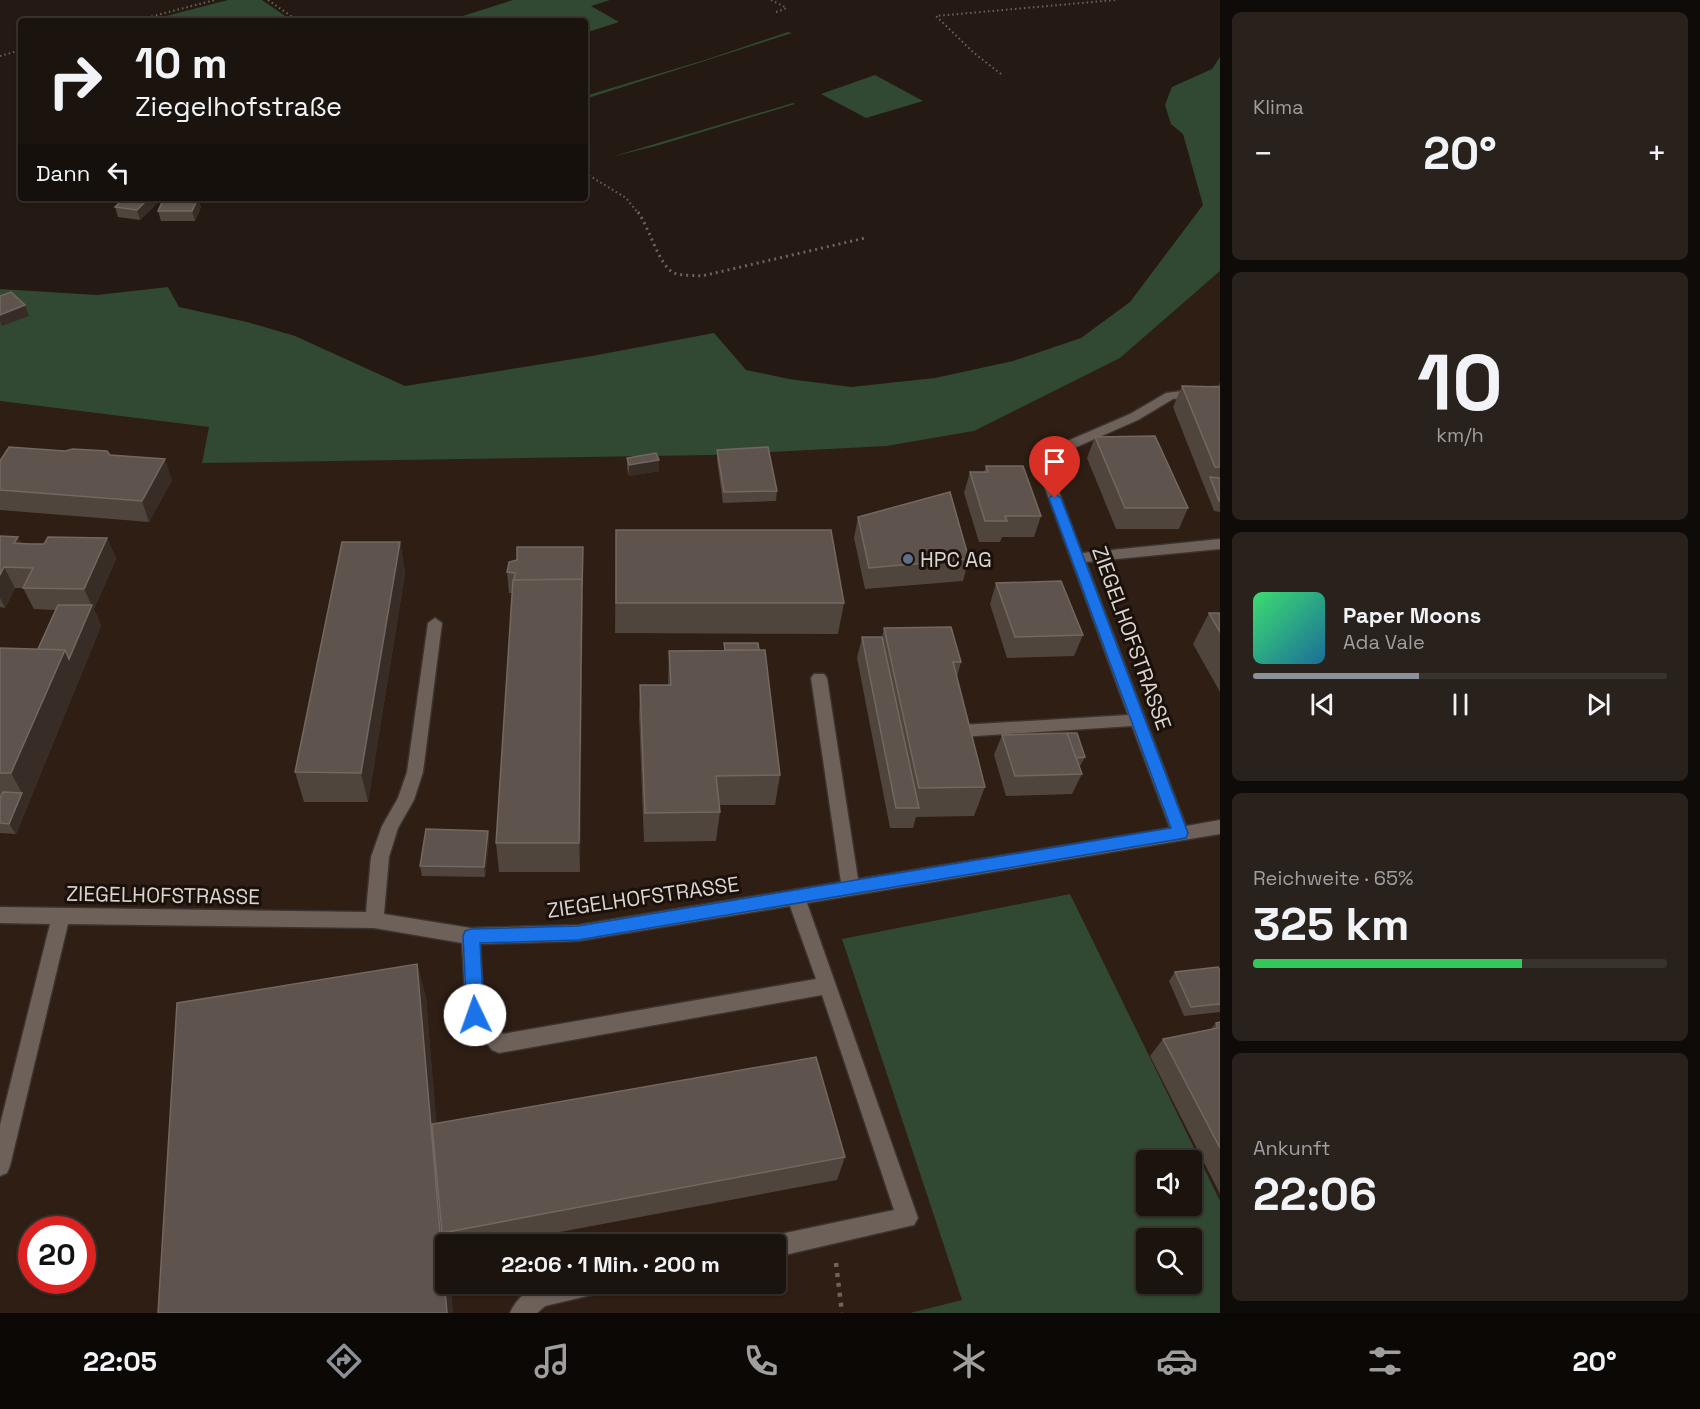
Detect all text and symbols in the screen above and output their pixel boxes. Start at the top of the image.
text: 10 m [135,37,228,90]
icon: right [36,42,114,120]
text: Ziegelhofstraße [135,89,342,124]
text: Klima [1253,94,1304,120]
text: 20° [1423,125,1497,182]
text: − [1253,133,1273,175]
text: + [1647,133,1667,175]
icon: left [102,156,135,189]
text: Dann [36,159,90,187]
text: 10 [1417,333,1503,433]
text: km/h [1436,422,1484,448]
pin [1029,436,1080,498]
icon: arrive [1038,445,1071,478]
street label: ZIEGELHOFSTRASSE [1086,542,1178,734]
place label: HPC AG [920,546,992,573]
marker: HPC AG [901,552,915,566]
text: Paper Moons [1343,601,1481,629]
text: Ada Vale [1343,629,1425,655]
icon: previous [1306,688,1339,721]
icon: pause [1444,688,1477,721]
icon: next [1582,688,1615,721]
text: Reichweite · 65% [1253,865,1413,891]
street label: ZIEGELHOFSTRASSE [545,870,741,924]
street label: ZIEGELHOFSTRASSE [66,880,260,910]
text: 325 km [1253,896,1409,953]
position arrow [443,983,507,1047]
text: Ankunft [1253,1135,1331,1161]
map controls [1136,1150,1202,1294]
button: sound [1136,1150,1202,1216]
text: 22:06 [1253,1166,1377,1223]
speed limit sign: 20 [18,1216,96,1294]
button: search [1136,1228,1202,1294]
text: 22:06 · 1 Min. · 200 m [501,1250,720,1278]
icon: directions [323,1340,365,1382]
icon: music [531,1340,573,1382]
icon: phone [740,1340,782,1382]
icon: climate [948,1340,990,1382]
icon: car [1156,1340,1198,1382]
icon: filters [1364,1340,1406,1382]
text: 22:05 [83,1344,157,1379]
text: 20° [1573,1344,1617,1379]

